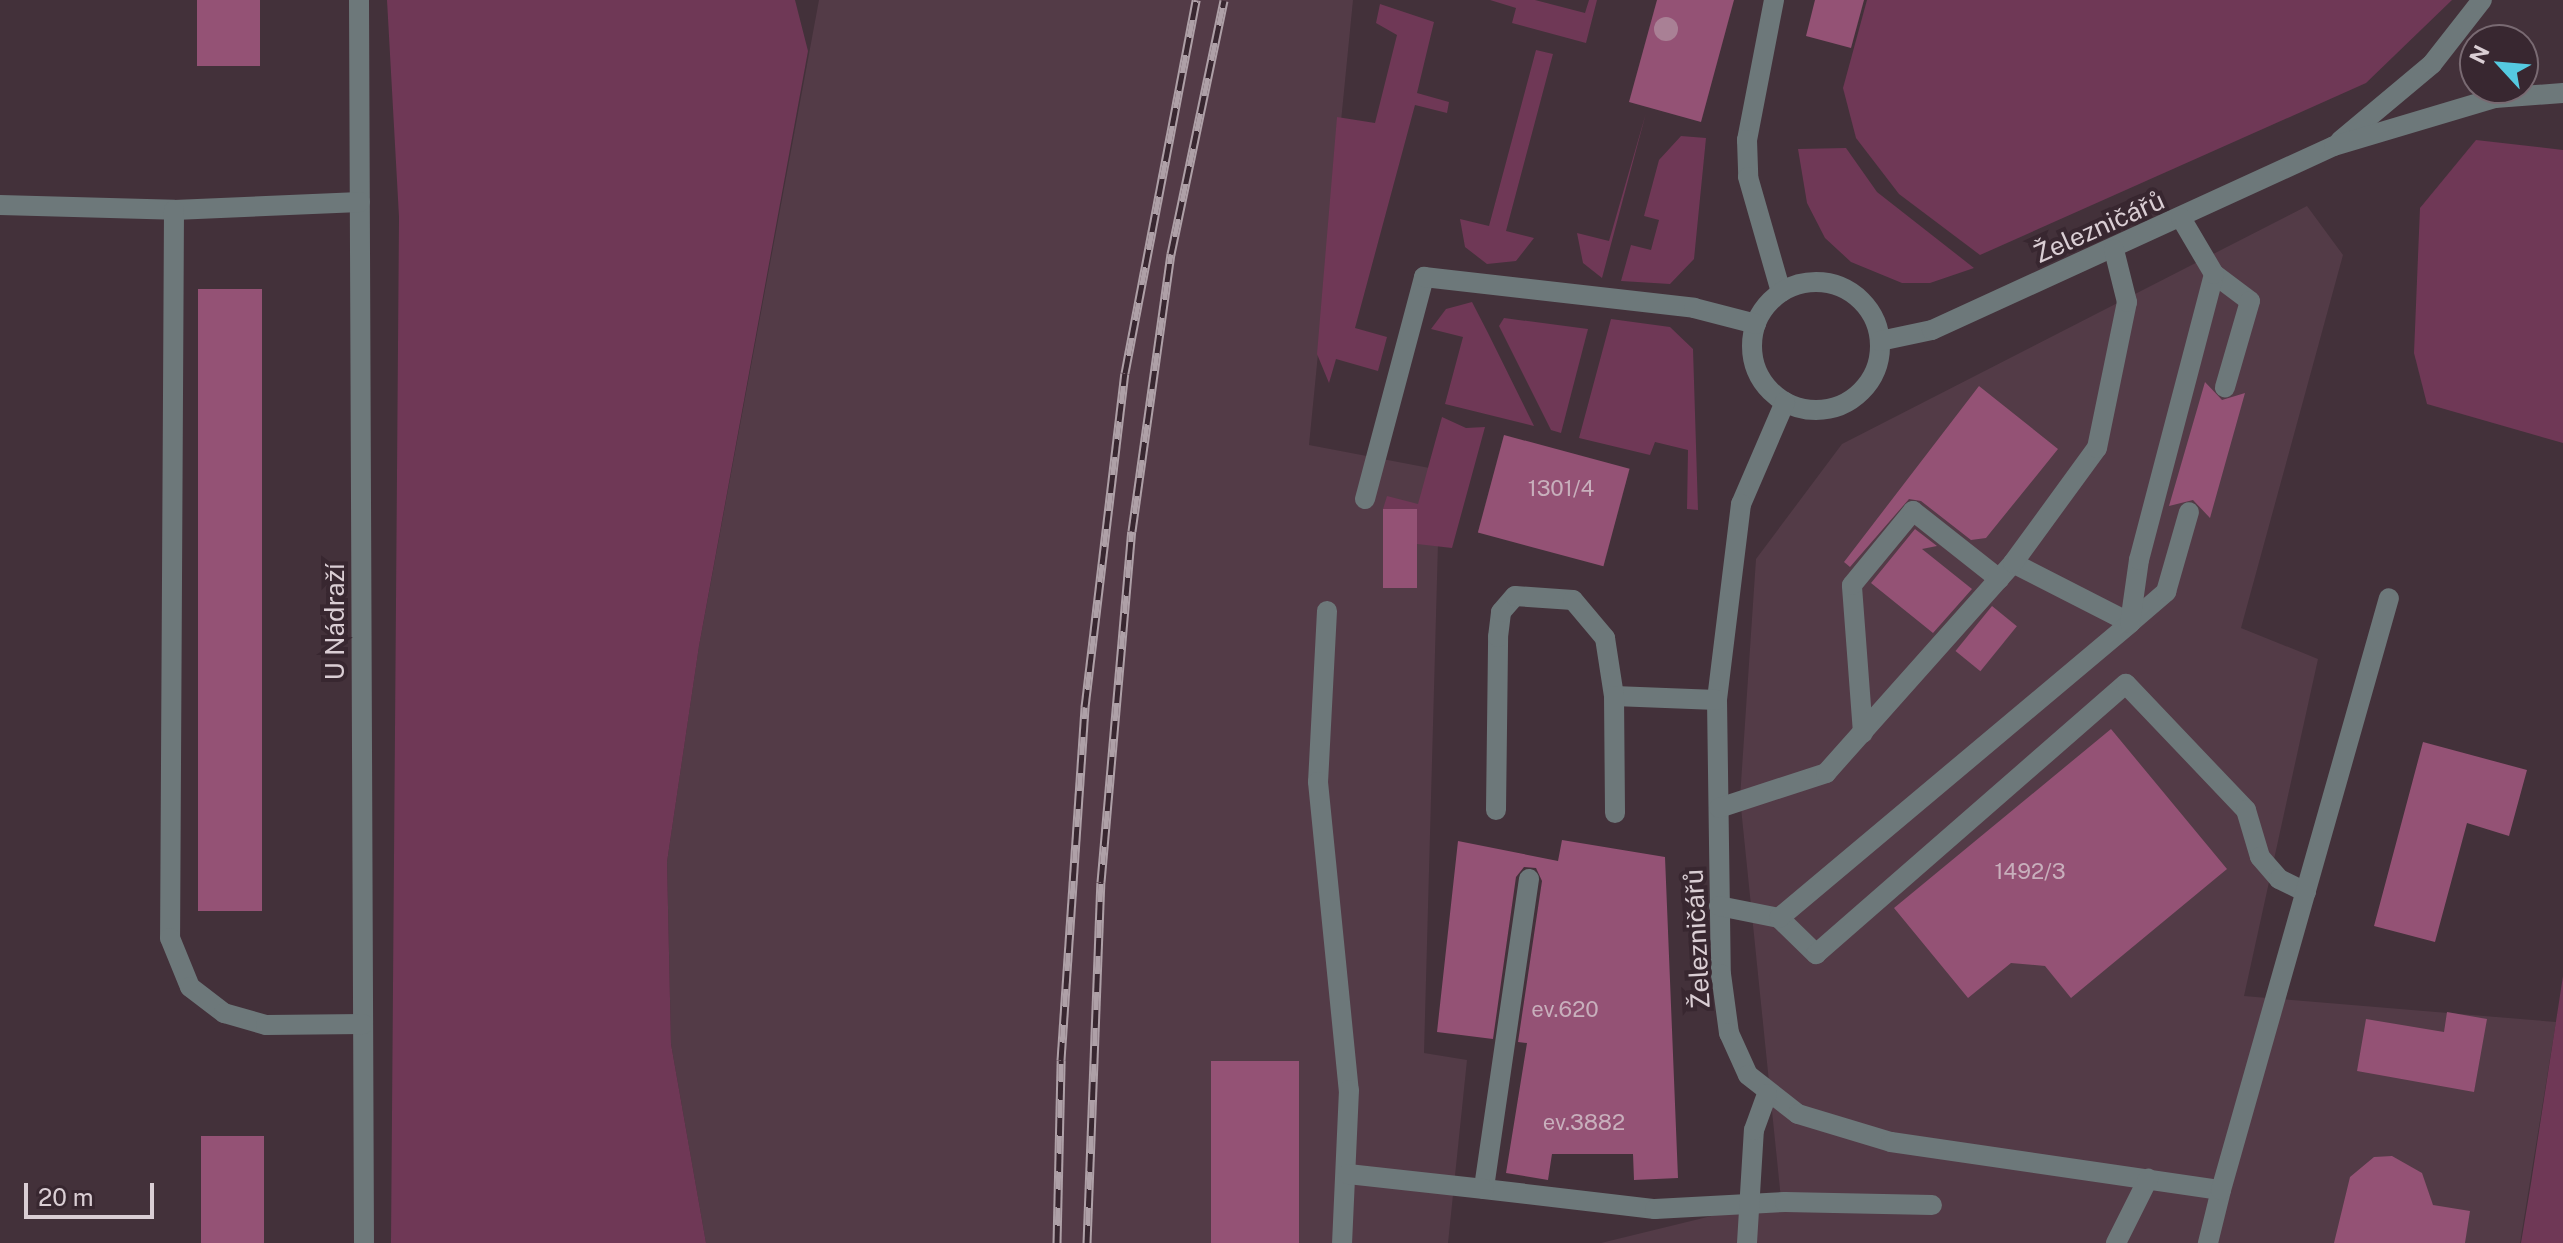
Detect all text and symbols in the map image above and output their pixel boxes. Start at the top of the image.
north arrow [2459,24,2539,104]
text: N [2464,41,2495,68]
street label: Železničářů [2029,184,2169,270]
house number: 1301/4 [1528,476,1594,502]
street label: U Nádraží [319,564,351,680]
house number: 1492/3 [1994,859,2066,885]
street label: Železničářů [1678,868,1716,1010]
house number: ev.620 [1531,997,1599,1023]
house number: ev.3882 [1543,1110,1625,1136]
scale bar [28,1167,158,1217]
text: 20 m [38,1183,94,1211]

